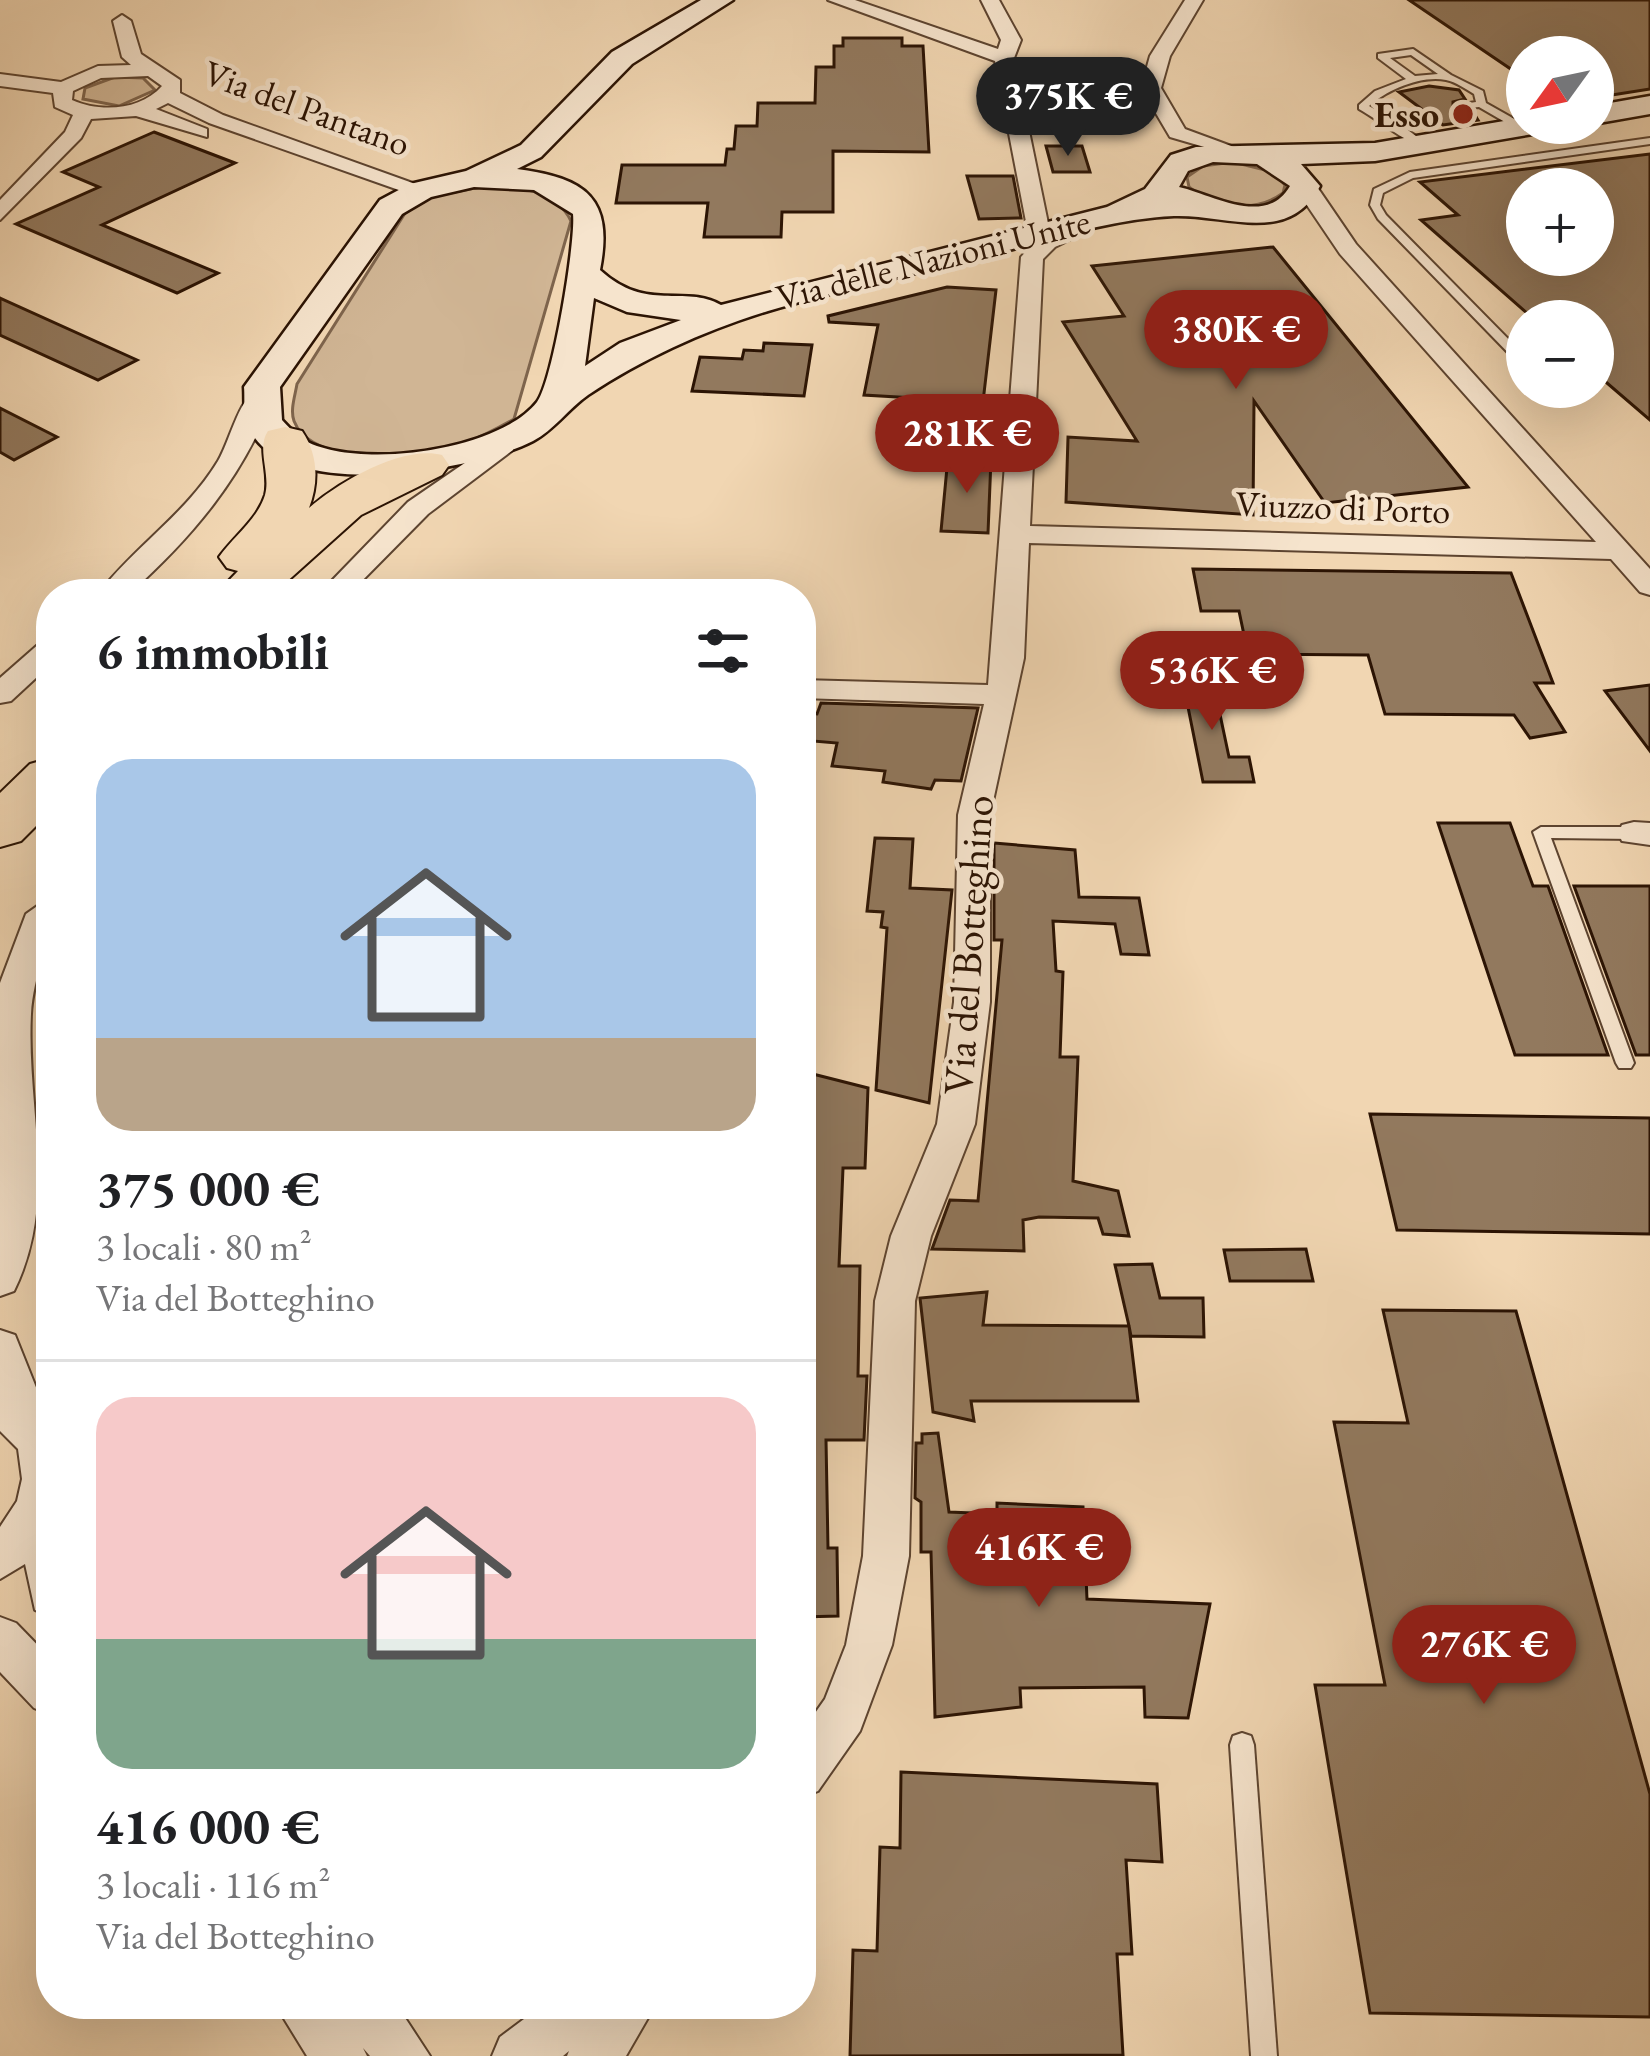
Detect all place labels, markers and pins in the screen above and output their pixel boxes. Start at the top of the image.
pin: 375K € [970,57,1166,159]
place label: Esso [1374,91,1439,138]
marker: Esso [1450,101,1476,127]
pin: 380K € [1138,290,1334,392]
pin: 281K € [869,394,1065,496]
pin: 536K € [1114,631,1310,733]
pin: 416K € [941,1508,1137,1610]
pin: 276K € [1386,1605,1582,1707]

